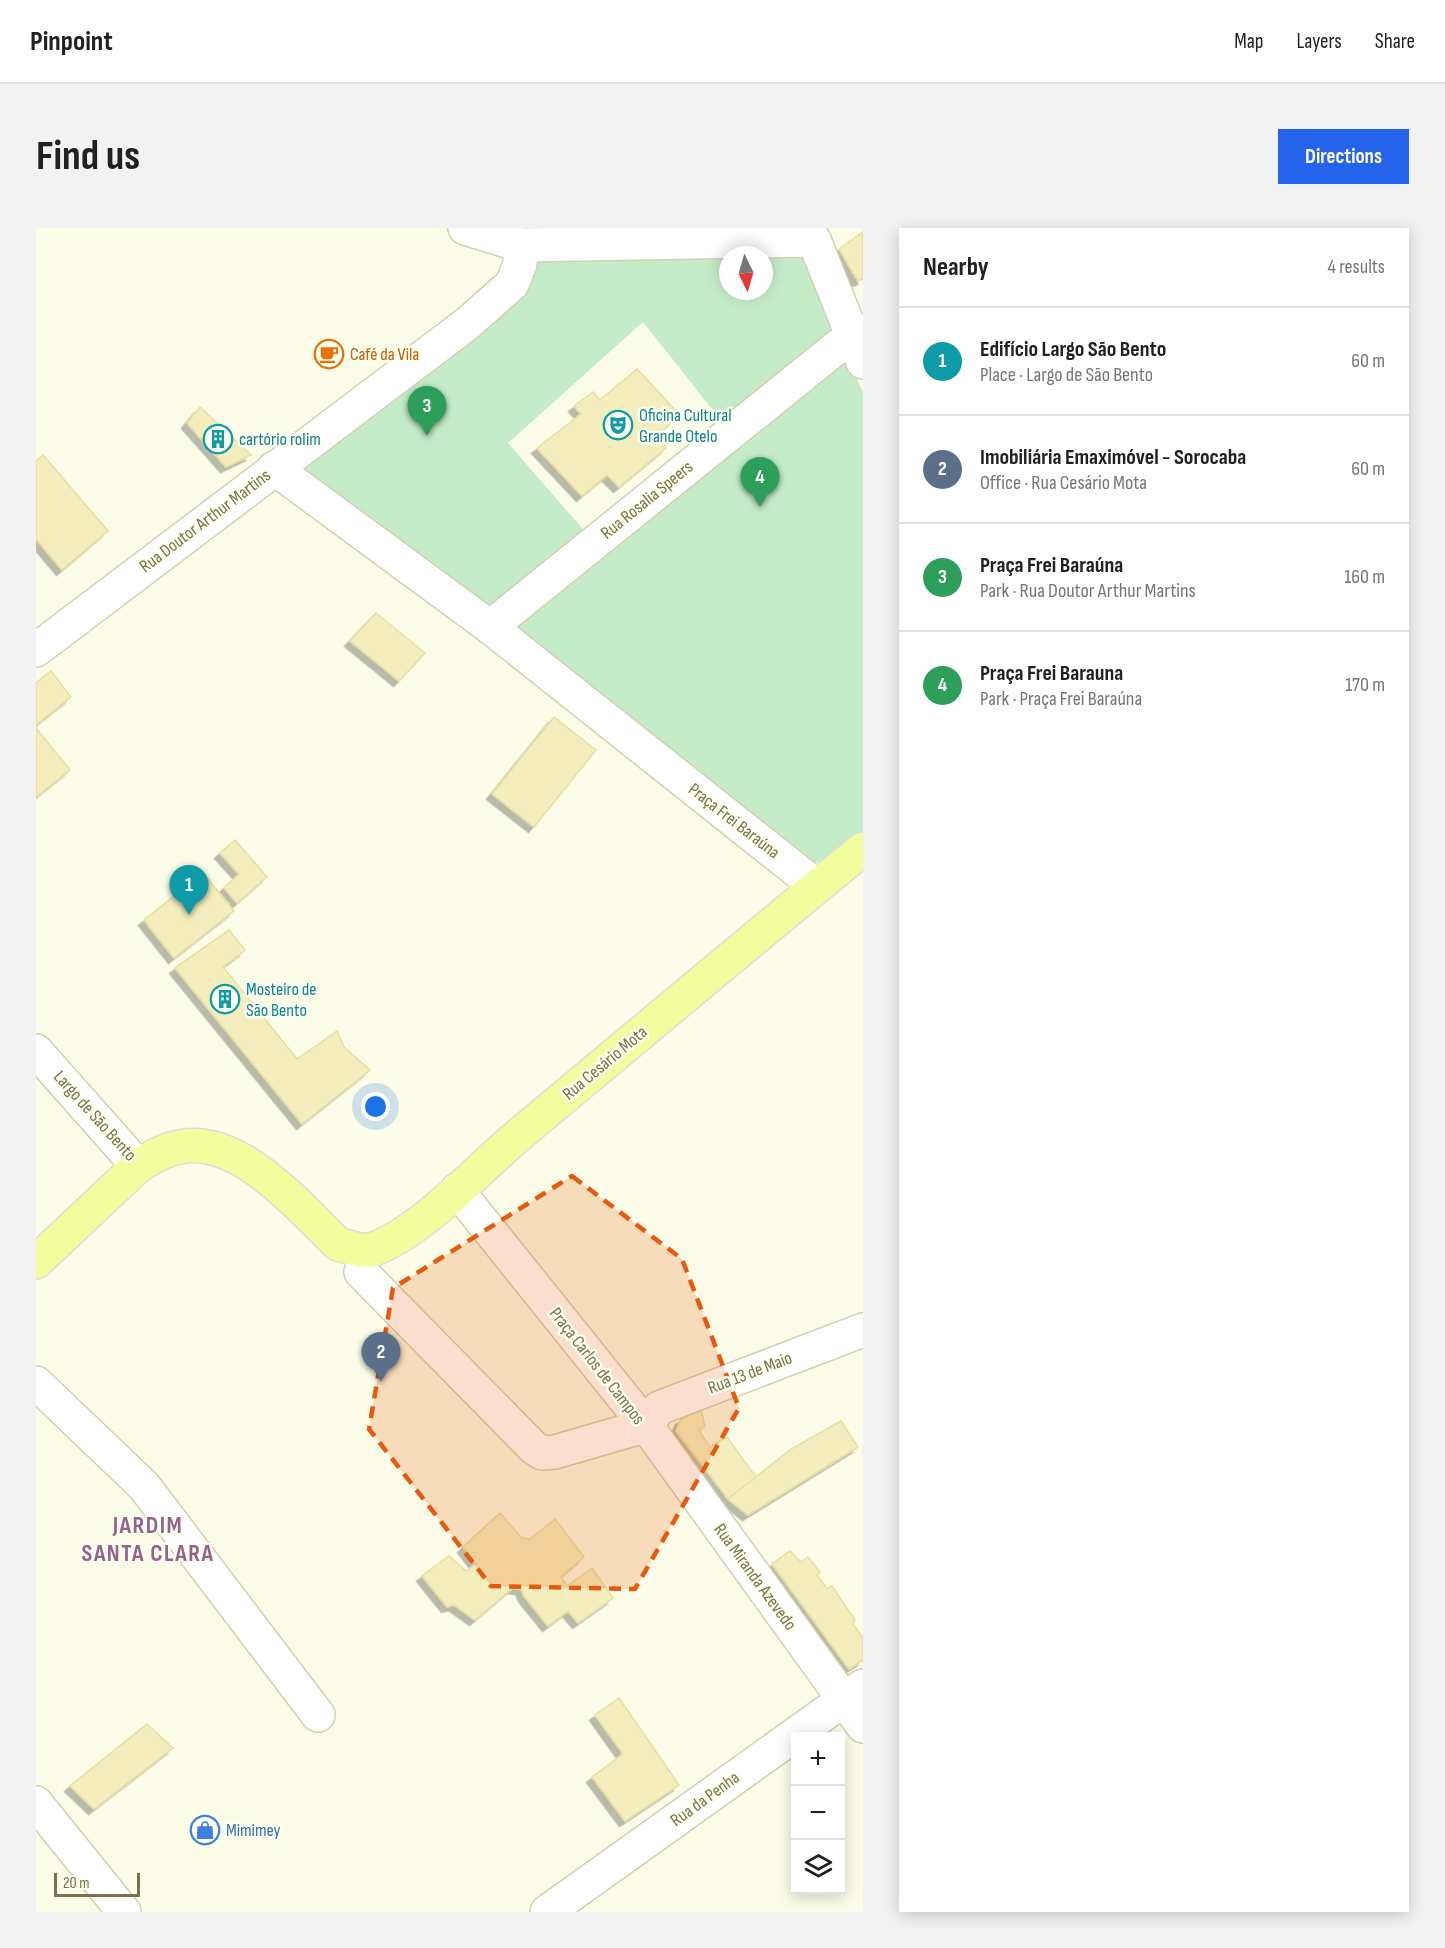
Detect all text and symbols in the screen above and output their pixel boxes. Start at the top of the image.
text: Pinpoint [30,25,113,58]
text: Map [1234,29,1263,54]
text: Layers [1296,29,1342,54]
text: Share [1375,29,1415,54]
button: Directions [1278,129,1409,184]
text: Find us [36,131,140,182]
north arrow [719,246,773,300]
text: Nearby [923,252,989,283]
text: 4 results [1328,255,1385,279]
text: Edifício Largo São Bento [980,336,1166,363]
cafe icon: Café da Vila [313,338,345,370]
place label: Café da Vila [350,344,419,365]
text: 1 [939,349,946,373]
text: 60 m [1351,349,1385,373]
text: Place · Largo de São Bento [980,363,1153,387]
pin: 3 [408,386,446,436]
place label: Oficina Cultural Grande Otelo [639,405,731,447]
theatre icon: Oficina Cultural Grande Otelo [602,409,634,441]
building icon: cartório rolim [202,423,234,455]
place label: cartório rolim [239,429,321,450]
text: Imobiliária Emaximóvel - Sorocaba [980,444,1246,471]
street label: Rua Rosalia Speers [597,456,697,544]
text: 2 [938,457,947,481]
text: 60 m [1351,457,1385,481]
pin: 4 [740,458,780,507]
street label: Rua Doutor Arthur Martins [135,465,275,577]
text: Office · Rua Cesário Mota [980,471,1147,495]
text: Praça Frei Baraúna [980,552,1123,579]
text: 3 [938,565,947,589]
text: 160 m [1344,565,1385,589]
text: Park · Rua Doutor Arthur Martins [980,579,1196,603]
text: Praça Frei Barauna [980,660,1123,687]
text: 4 [938,673,947,697]
text: 170 m [1345,673,1385,697]
text: Park · Praça Frei Baraúna [980,687,1142,711]
street label: Praça Frei Baraúna [684,779,784,863]
pin: 1 [170,866,208,915]
place label: Mosteiro de São Bento [246,979,317,1021]
building icon: Mosteiro de São Bento [209,983,241,1015]
street label: Rua Cesário Mota [558,1021,652,1104]
street label: Largo de São Bento [49,1067,141,1165]
your location [361,1092,390,1121]
street label: Praça Carlos de Campos [545,1303,649,1429]
pin: 2 [362,1332,400,1382]
street label: Rua 13 de Maio [705,1347,795,1399]
district label: JARDIM SANTA CLARA [82,1511,214,1568]
street label: Rua Miranda Azevedo [709,1520,801,1634]
map controls [791,1732,845,1894]
button: + [791,1732,845,1786]
street label: Rua da Penha [666,1767,744,1831]
button: − [791,1786,845,1840]
shop icon: Mimimey [189,1814,221,1846]
place label: Mimimey [226,1820,281,1841]
button: layers [791,1840,845,1894]
scale bar [54,1870,140,1898]
text: 20 m [63,1874,90,1893]

